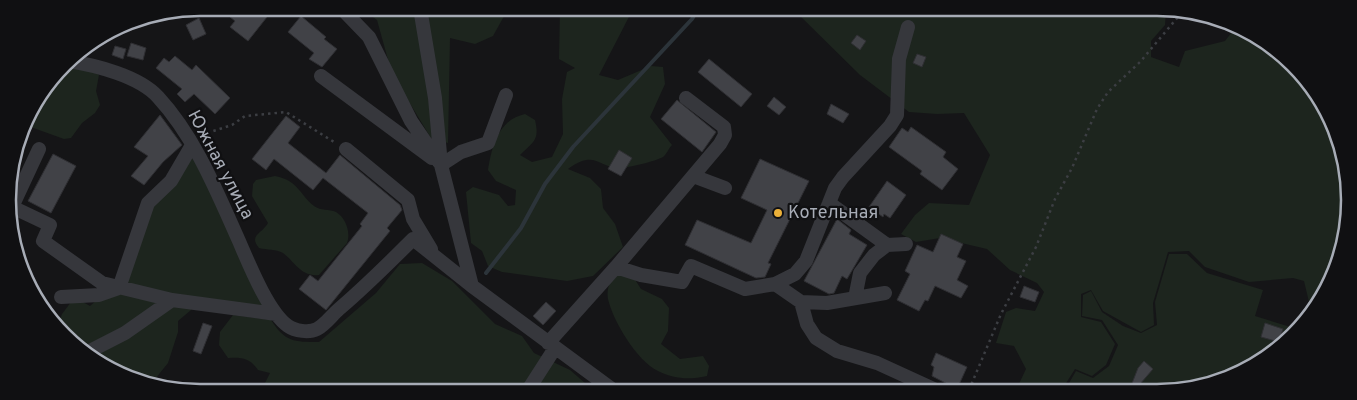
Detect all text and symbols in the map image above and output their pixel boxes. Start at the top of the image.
street label: Южная улица [182,106,258,224]
place label: Котельная [788,202,878,225]
marker: Котельная [772,207,784,219]

